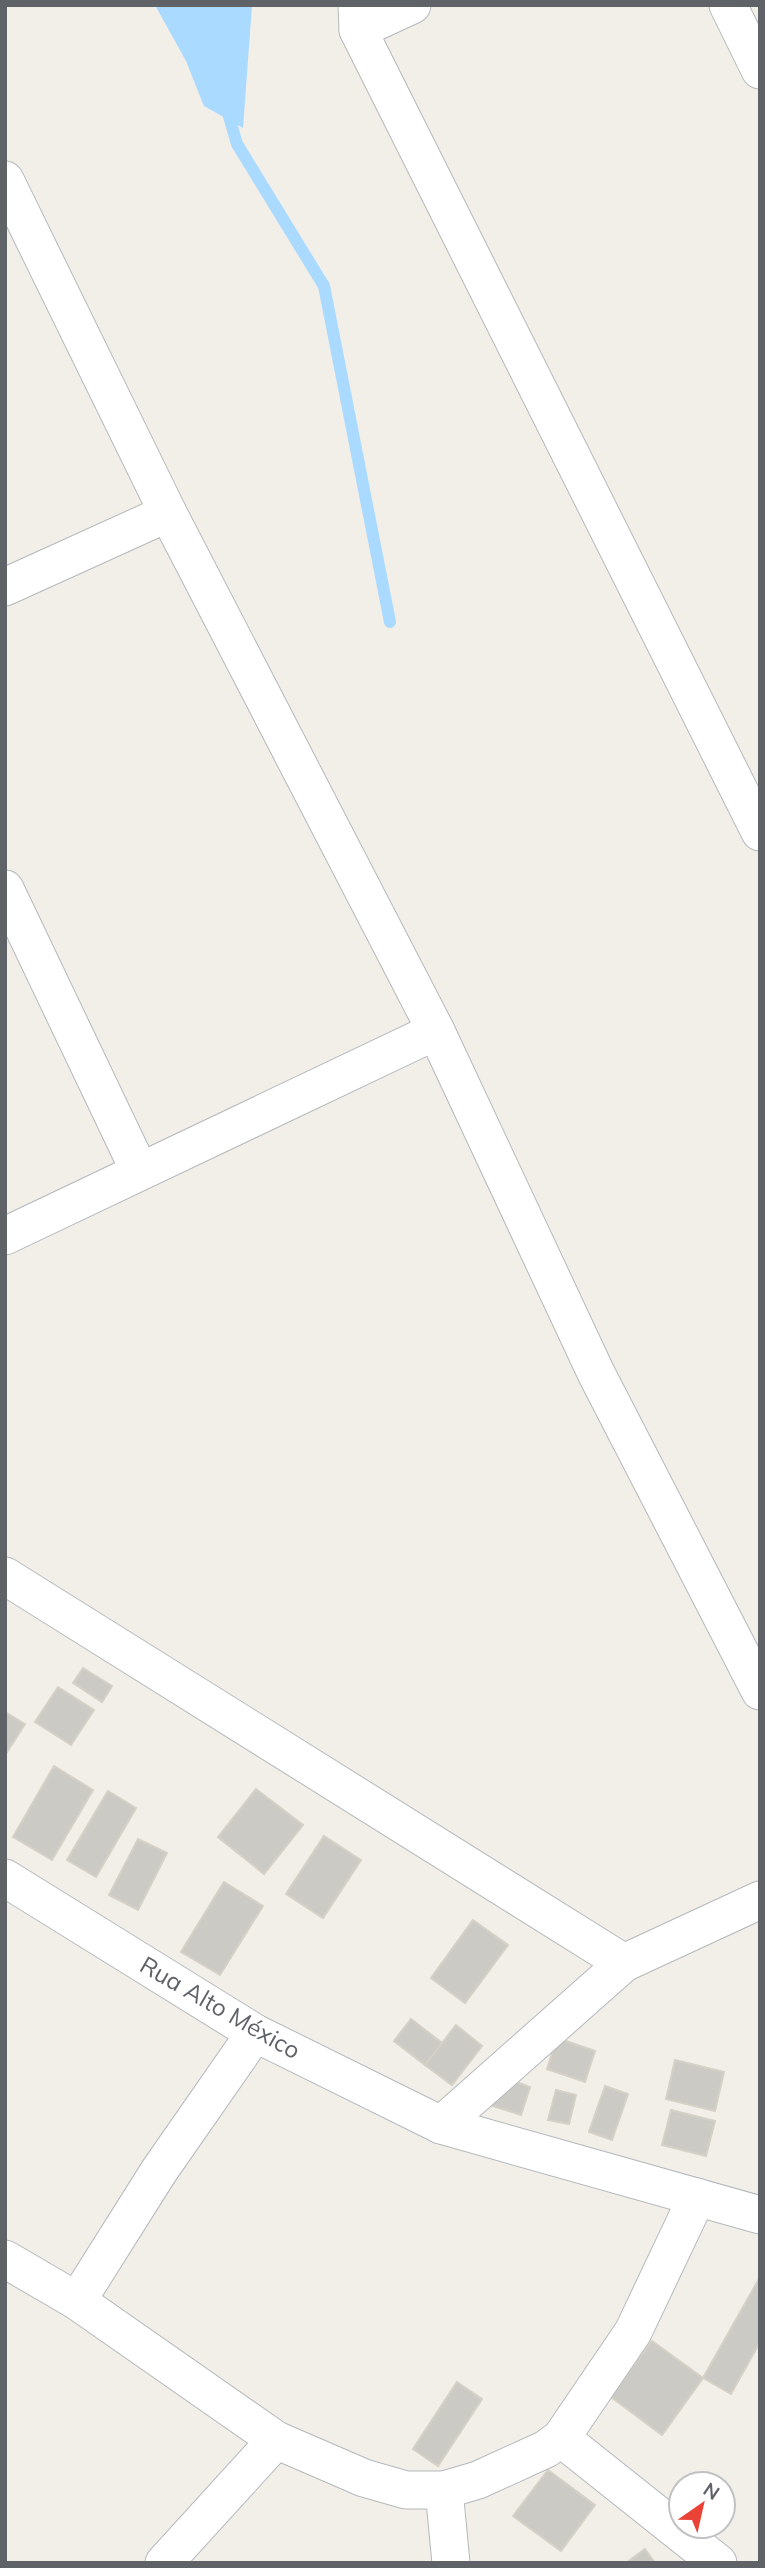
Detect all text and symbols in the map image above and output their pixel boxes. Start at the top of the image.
street label: Rua Alto México [135,1949,306,2065]
north arrow [667,2470,737,2540]
text: N [699,2477,724,2505]

